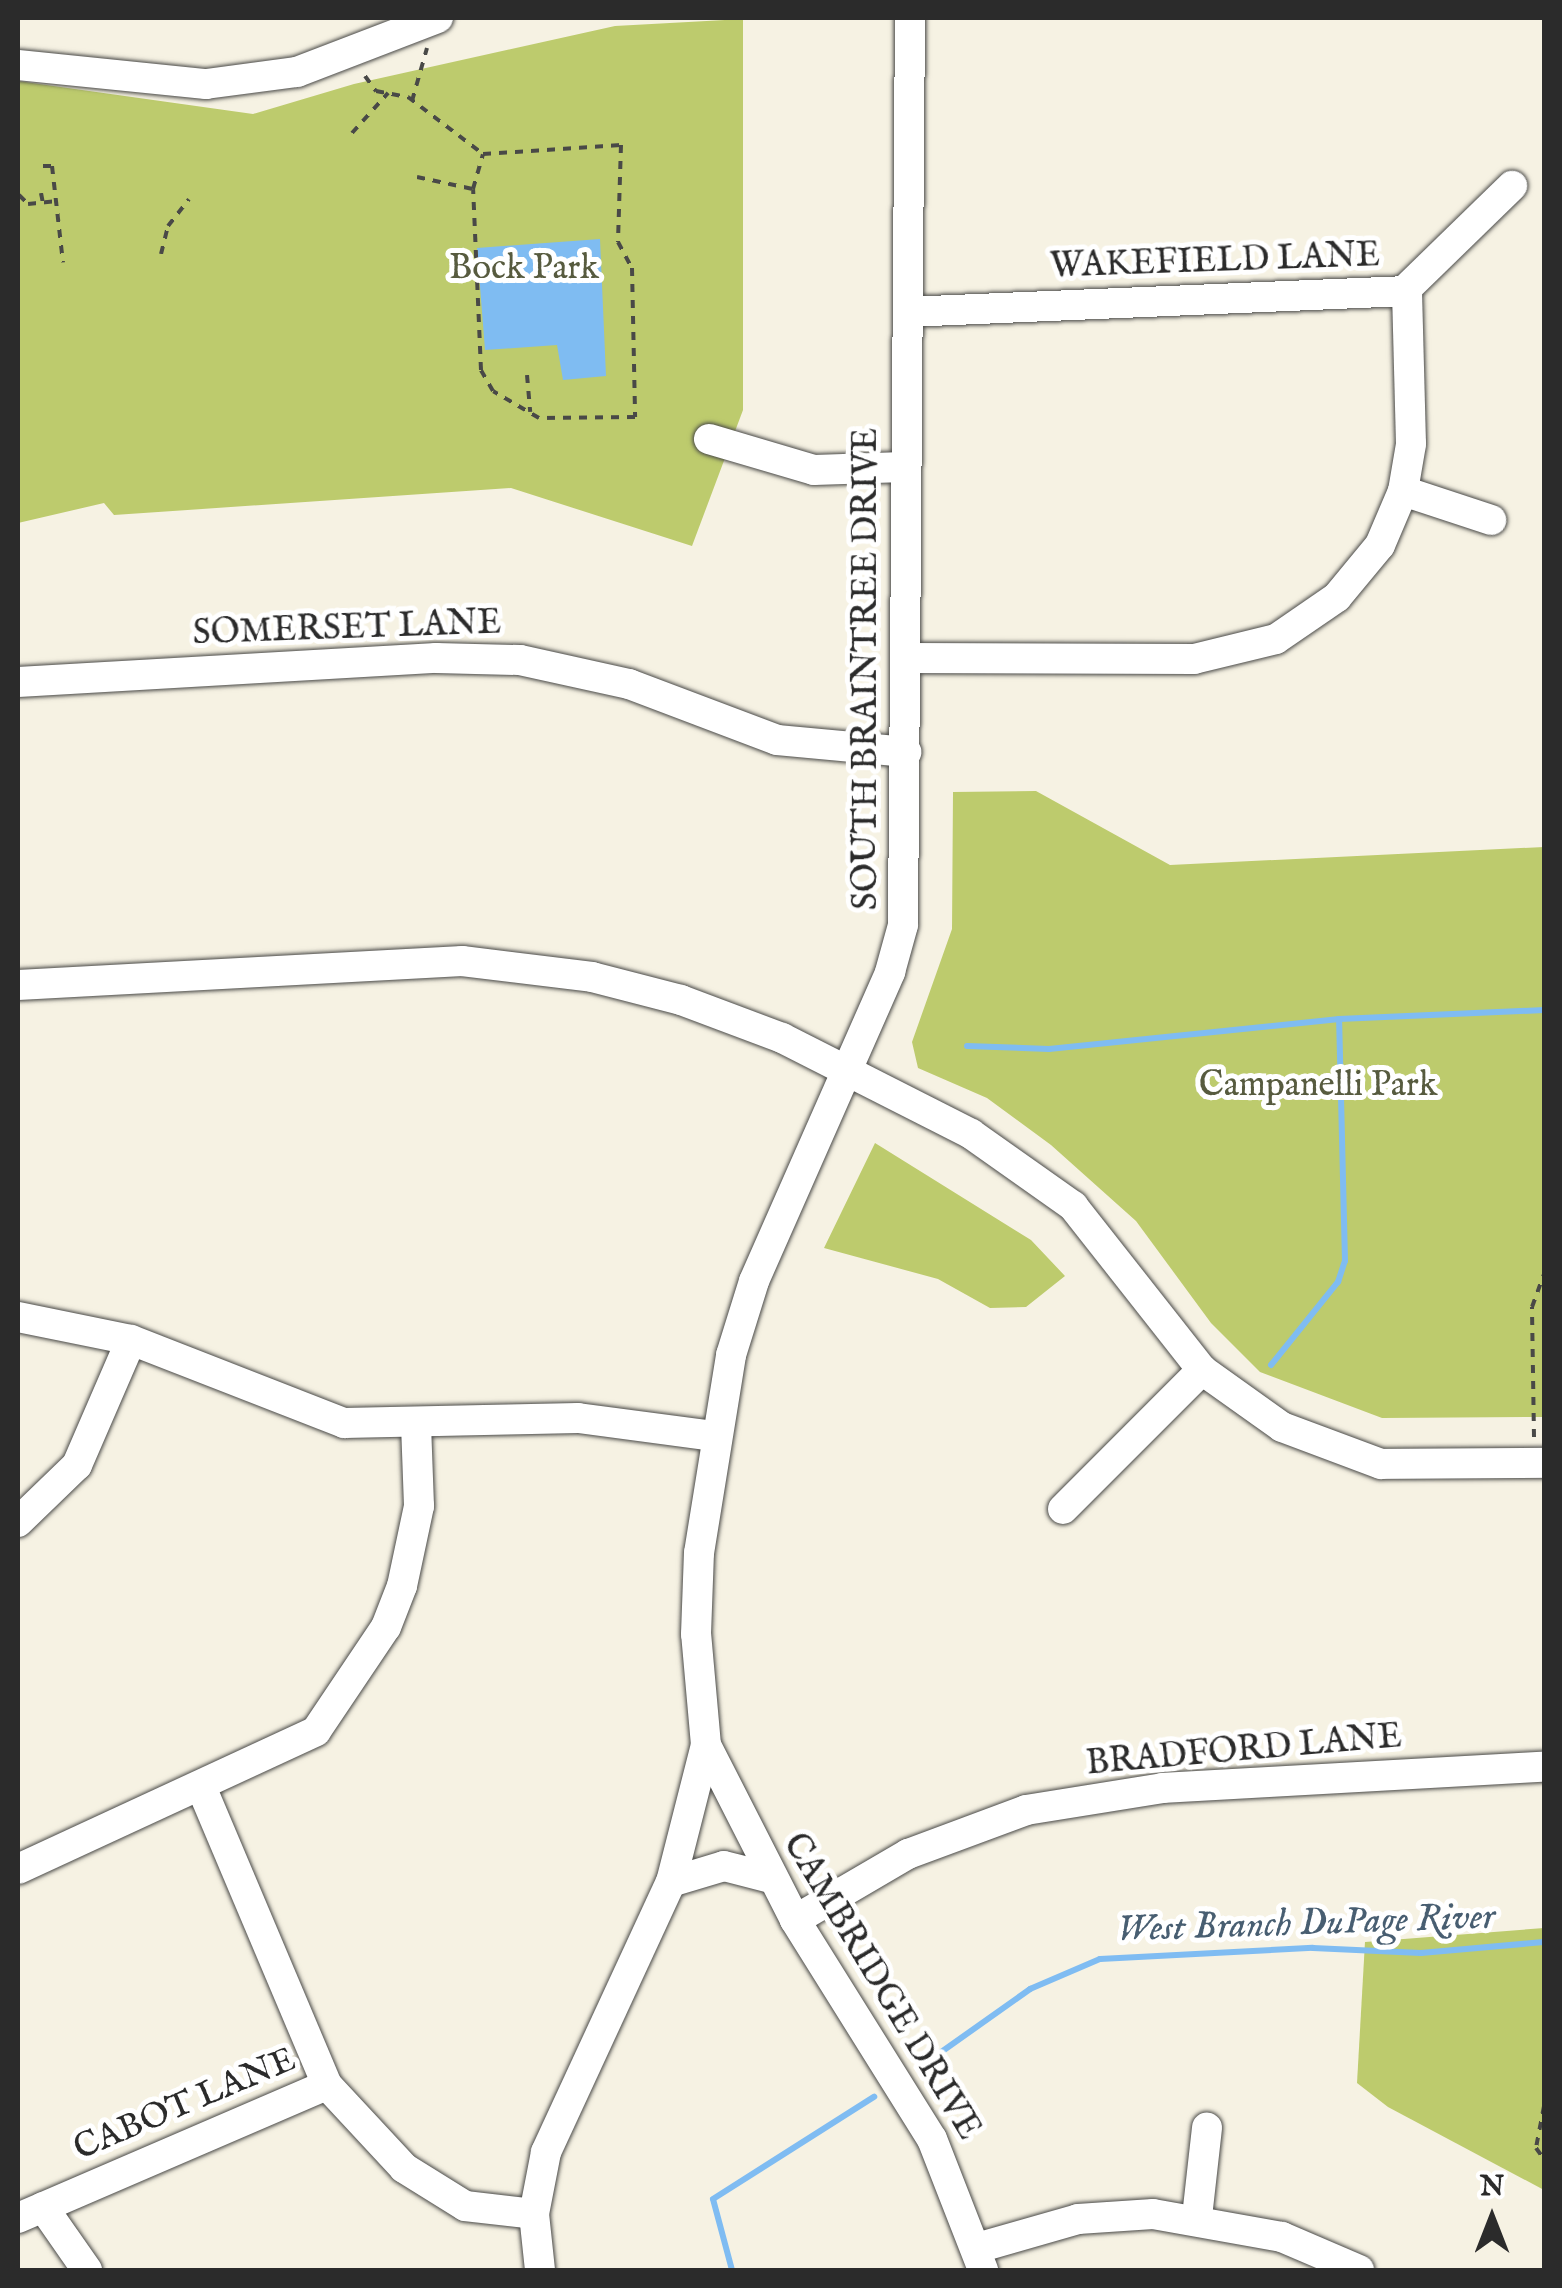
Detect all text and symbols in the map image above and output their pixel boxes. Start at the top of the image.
street label: WAKEFIELD LANE [1049,235,1381,289]
park label: Bock Park [449,248,599,290]
street label: SOUTH BRAINTREE DRIVE [846,428,888,910]
street label: SOMERSET LANE [192,603,502,655]
park label: Campanelli Park [1199,1065,1437,1107]
street label: BRADFORD LANE [1084,1716,1404,1786]
street label: CAMBRIDGE DRIVE [773,1826,989,2148]
water label: West Branch DuPage River [1116,1896,1496,1954]
street label: CABOT LANE [68,2039,302,2171]
north arrow [1442,2168,1542,2268]
text: N [1480,2170,1504,2205]

